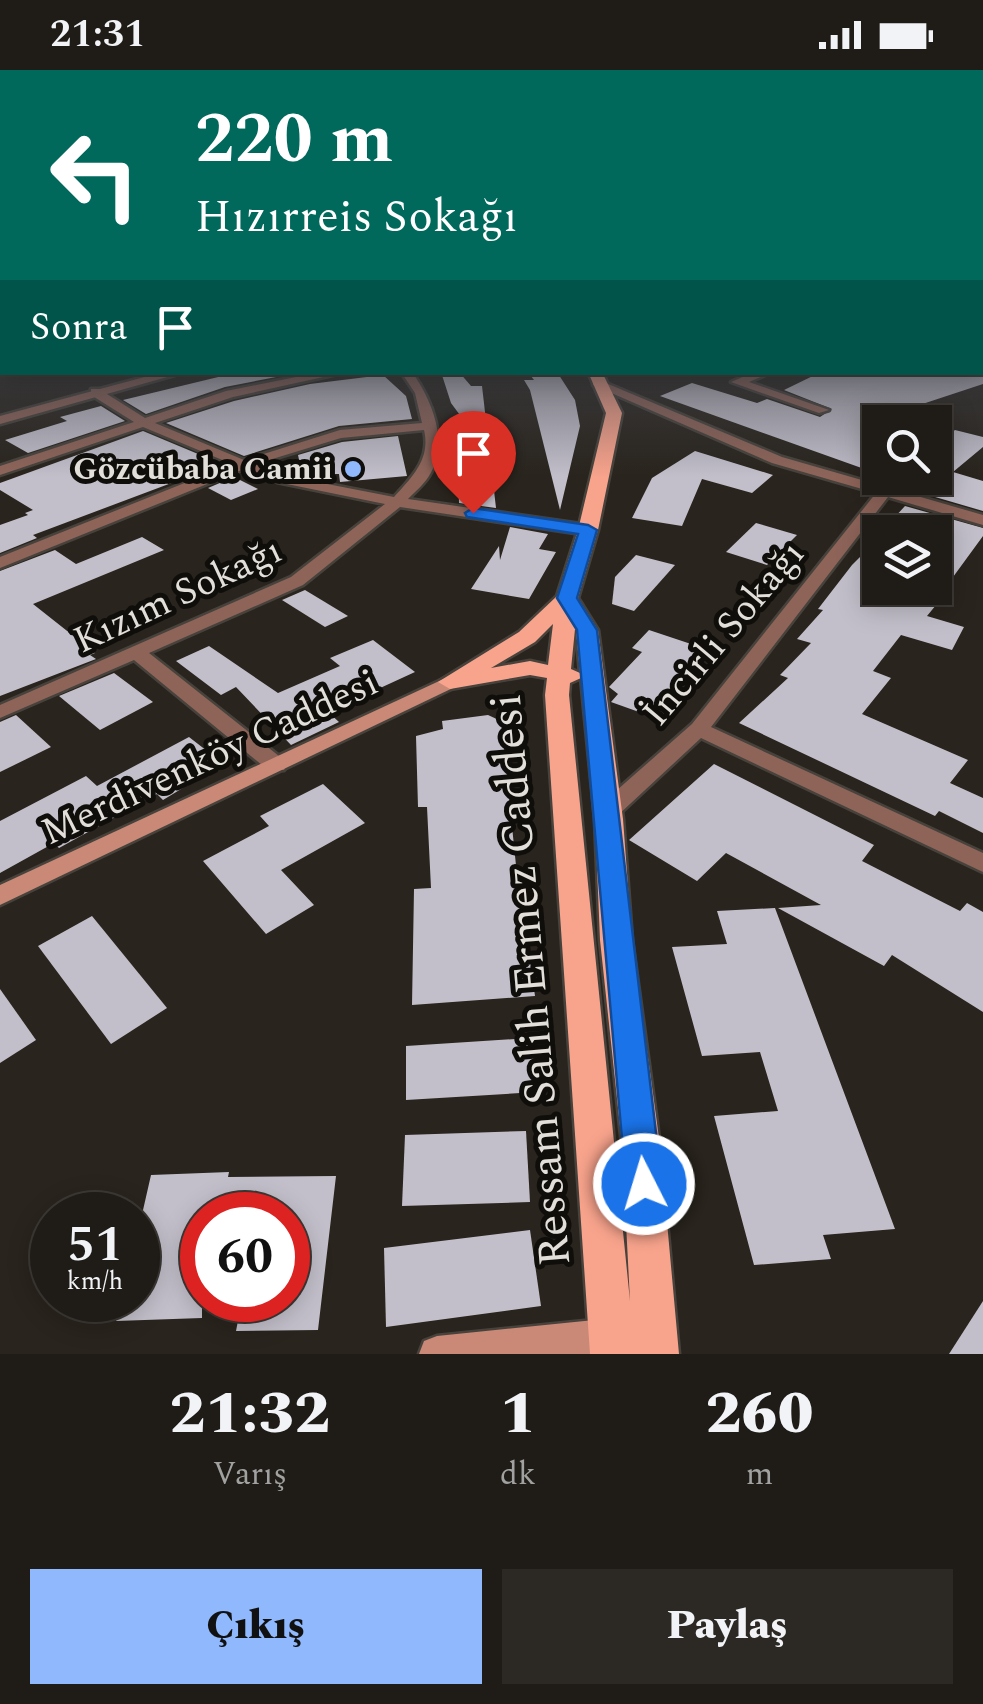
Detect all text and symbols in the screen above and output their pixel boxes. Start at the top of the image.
text: 21:31 [50,6,145,64]
text: 220 m [195,87,393,193]
icon: left [30,110,160,240]
text: Hızırreis Sokağı [195,183,518,252]
text: Sonra [30,299,128,357]
icon: arrive [148,300,203,355]
map controls [862,405,952,605]
button: search [862,405,952,495]
pin [431,411,516,514]
icon: arrive [446,426,501,481]
place label: Gözcübaba Camii [73,445,333,494]
marker: Gözcübaba Camii [342,458,364,480]
button: layers [862,515,952,605]
street label: Kızım Sokağı [64,522,292,670]
street label: İncirli Sokağı [629,528,819,740]
street label: Merdivenköy Caddesi [32,654,388,862]
street label: Ressam Salih Ermez Caddesi [472,691,590,1269]
position arrow [592,1132,696,1236]
speed limit sign: 60 [180,1192,310,1322]
text: 51 [67,1207,123,1283]
text: km/h [67,1263,123,1301]
text: 21:32 [170,1368,330,1460]
text: 1 [500,1368,536,1460]
text: 260 [705,1368,813,1460]
text: Varış [213,1450,287,1499]
text: dk [500,1450,536,1499]
text: m [746,1450,773,1499]
button: Çıkış [30,1569,482,1684]
button: Paylaş [502,1569,953,1684]

